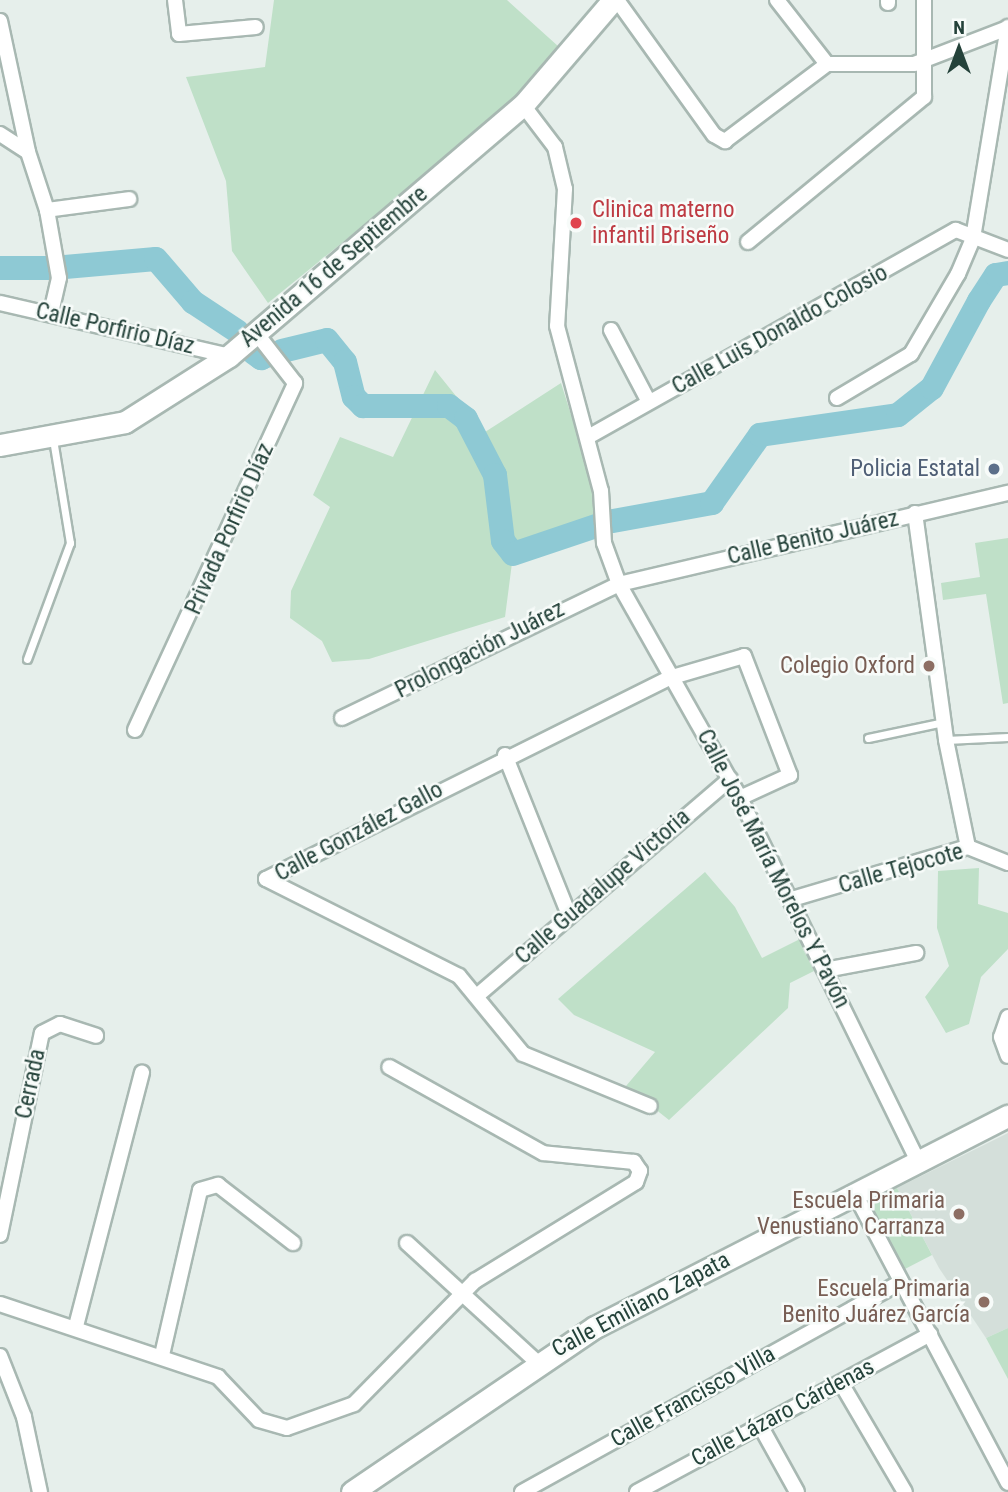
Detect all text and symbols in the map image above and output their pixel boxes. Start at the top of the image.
north arrow [924,14,994,84]
text: N [953,16,965,39]
street label: Avenida 16 de Septiembre [235,181,433,353]
place label: Clinica materno infantil Briseño [592,196,735,250]
marker: Clinica materno infantil Briseño [566,213,586,233]
street label: Calle Luis Donaldo Colosio [667,259,893,401]
street label: Calle Porfirio Díaz [33,297,197,361]
street label: Privada Porfirio Díaz [180,439,280,619]
place label: Policia Estatal [850,455,980,483]
marker: Policia Estatal [986,461,1002,477]
street label: Calle Benito Juárez [725,505,901,571]
street label: Prolongación Juárez [391,595,569,705]
place label: Colegio Oxford [780,652,915,680]
marker: Colegio Oxford [921,658,937,674]
street label: Calle José María Morelos Y Pavón [691,725,855,1013]
street label: Calle González Gallo [270,776,448,888]
street label: Calle Guadalupe Victoria [510,803,696,971]
street label: Calle Tejocote [835,838,967,900]
street label: Cerrada [10,1046,52,1122]
place label: Escuela Primaria Venustiano Carranza [757,1187,945,1241]
marker: Escuela Primaria Venustiano Carranza [951,1206,967,1222]
street label: Calle Emiliano Zapata [547,1246,735,1364]
place label: Escuela Primaria Benito Juárez García [782,1275,970,1329]
marker: Escuela Primaria Benito Juárez García [976,1294,992,1310]
street label: Calle Francisco Villa [606,1340,780,1454]
street label: Calle Lázaro Cárdenas [687,1353,879,1473]

